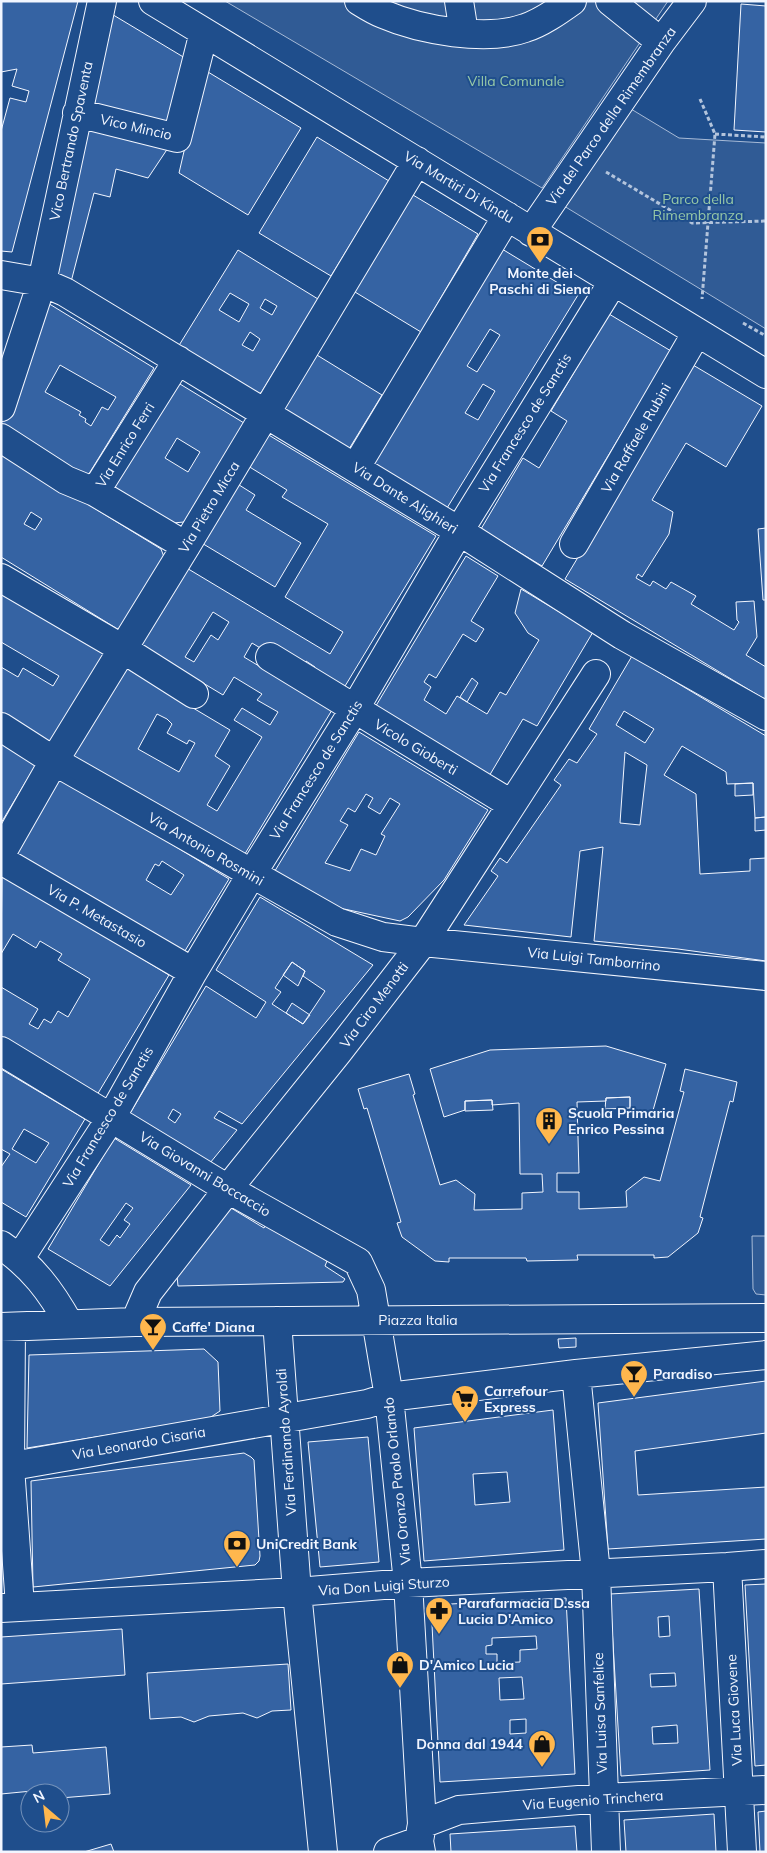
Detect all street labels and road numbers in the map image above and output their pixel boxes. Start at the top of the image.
street label: Via del Parco della Rimembranza [542,23,680,209]
street label: Vico Bertrando Spaventa [45,60,97,222]
street label: Vico Mincio [98,110,174,144]
street label: Via Martiri Di Kindu [401,147,517,227]
street label: Via Francesco de Sanctis [475,350,575,496]
street label: Via Raffaele Rubini [597,380,675,496]
street label: Via Enrico Ferri [92,399,158,491]
street label: Via Pietro Micca [174,458,244,556]
street label: Via Dante Alighieri [349,458,461,538]
street label: Via Francesco de Sanctis [266,697,366,843]
street label: Vicolo Gioberti [371,715,461,779]
street label: Via Antonio Rosmini [145,808,267,890]
street label: Via P. Metastasio [44,880,150,952]
street label: Via Luigi Tamborrino [527,943,661,975]
street label: Via Ciro Menotti [336,958,412,1052]
street label: Via Francesco de Sanctis [59,1043,157,1191]
street label: Via Giovanni Boccaccio [136,1128,274,1220]
street label: Piazza Italia [378,1311,458,1329]
street label: Via Ferdinando Ayroldi [272,1368,300,1516]
street label: Via Oronzo Paolo Orlando [379,1396,415,1566]
street label: Via Leonardo Cisaria [71,1422,207,1464]
street label: Via Don Luigi Sturzo [318,1572,450,1600]
street label: Via Luisa Sanfelice [589,1652,611,1774]
street label: Via Luca Giovene [722,1654,746,1766]
street label: Via Eugenio Trinchera [522,1786,664,1814]

